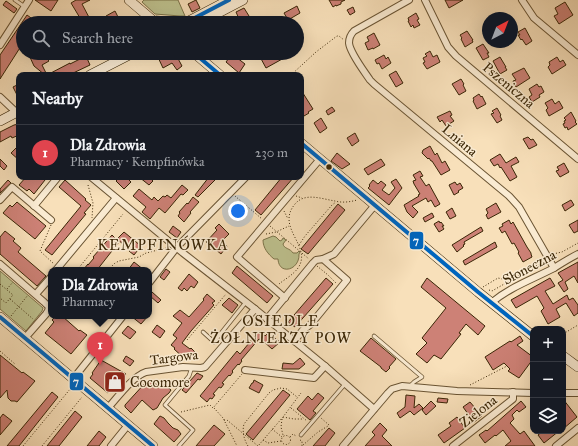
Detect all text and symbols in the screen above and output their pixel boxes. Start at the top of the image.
north arrow [482,12,518,48]
search box [16,16,304,60]
icon: search [30,27,52,49]
text: Search here [62,29,133,47]
street label: Pszeniczna [479,59,538,112]
text: Nearby [32,88,83,109]
street label: Lniana [438,121,481,160]
text: Dla Zdrowia [70,136,146,154]
text: 1 [42,145,48,161]
text: 230 m [255,145,288,161]
text: Pharmacy · Kempfinówka [70,154,204,170]
unlabelled marker [324,162,334,172]
your location [228,201,248,221]
line badge: 7 [409,231,424,250]
text: 7 [413,234,419,247]
district label: KEMPFINÓWKA [97,235,229,254]
street label: Słoneczna [500,246,559,289]
popup [48,267,152,319]
text: Dla Zdrowia [62,276,138,294]
text: Pharmacy [62,294,115,310]
district label: OSIEDLE ŻOŁNIERZY POW [210,312,352,347]
map controls [530,326,566,434]
button: + [530,326,566,362]
pin: 1 [87,332,113,365]
street label: Targowa [149,346,199,369]
button: − [530,362,566,398]
shop icon: Cocomore [102,369,128,395]
line badge: 7 [69,372,84,391]
place label: Cocomore [130,374,190,391]
text: 7 [73,375,79,388]
street label: Zielona [456,391,500,431]
button: layers [530,398,566,434]

